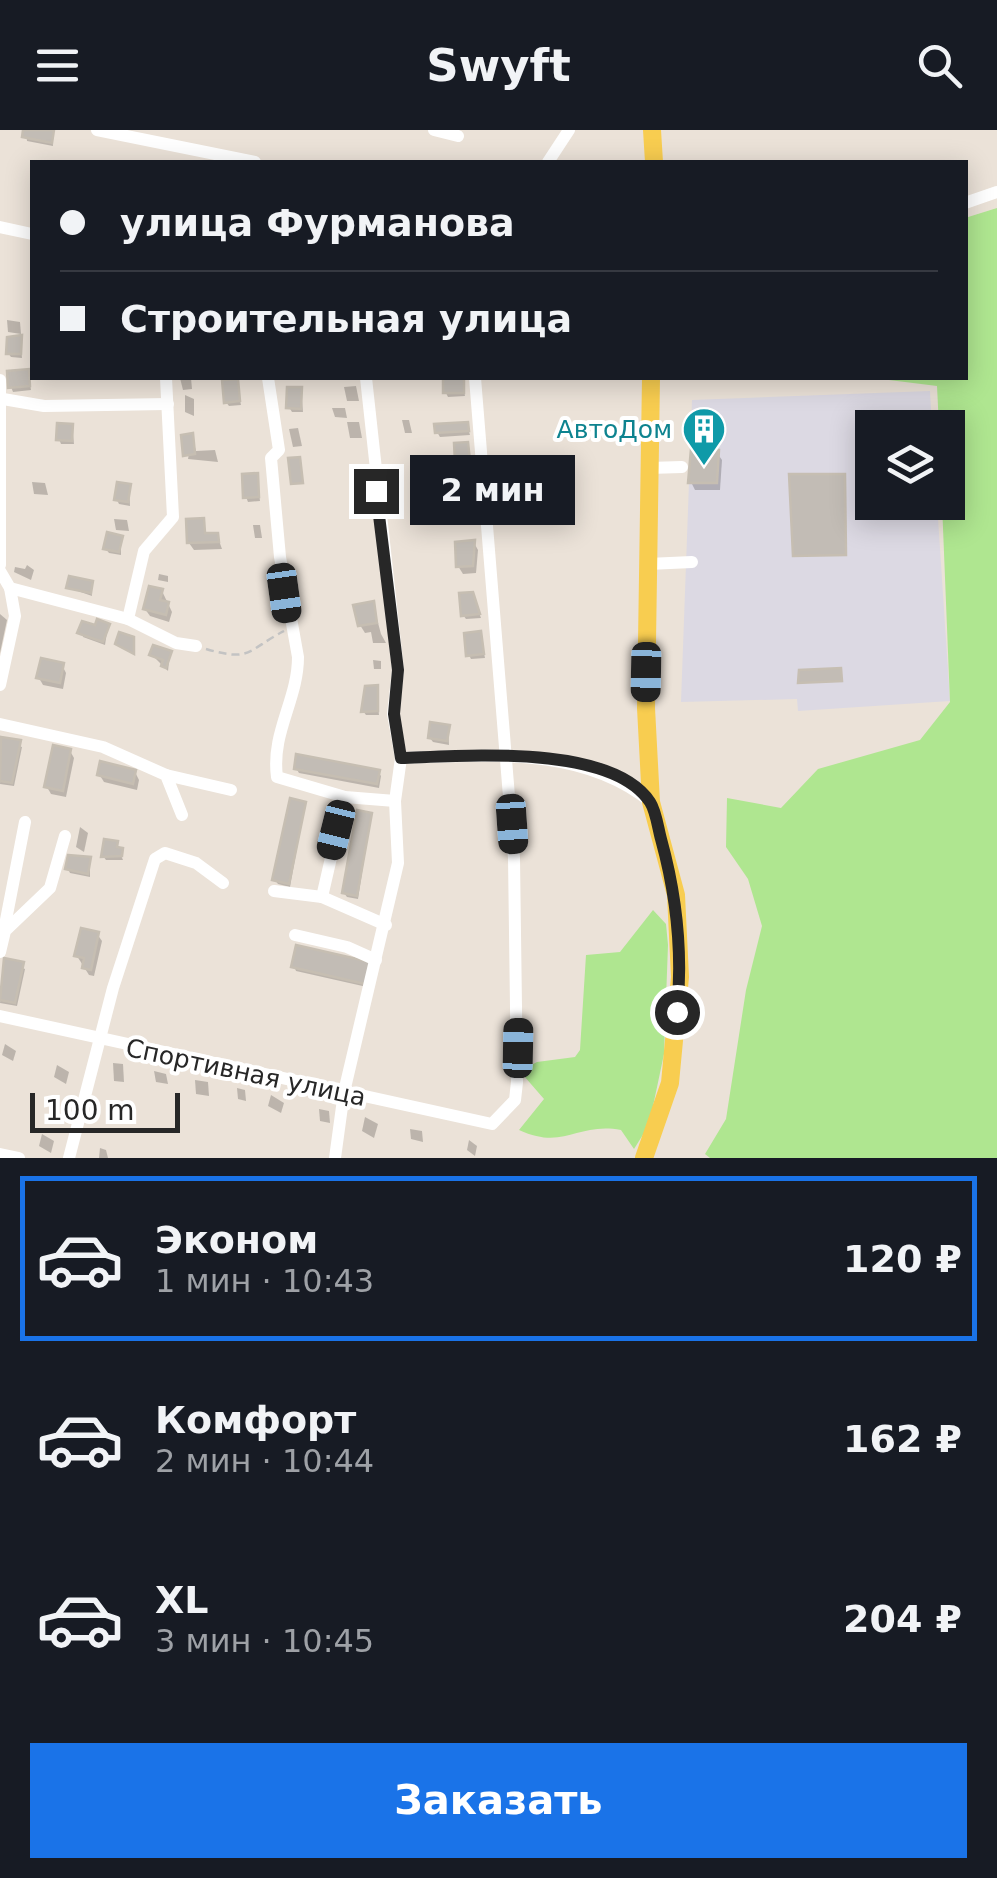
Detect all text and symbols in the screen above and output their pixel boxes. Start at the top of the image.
icon: menu [30,38,85,93]
icon: search [912,38,967,93]
text: Swyft [426,39,571,92]
text: улица Фурманова [120,201,515,245]
text: Строительная улица [120,297,572,341]
building icon: АвтоДом [681,406,727,467]
map controls [855,410,965,520]
button: layers [855,410,965,520]
place label: АвтоДом [557,415,672,444]
callout: 2 мин [411,456,576,526]
route end [354,469,399,514]
text: 2 мин [440,471,545,509]
car [265,561,303,625]
car [630,642,662,702]
car [495,793,529,855]
car [314,797,358,863]
route start [655,990,700,1035]
car [502,1018,534,1078]
street label: Спортивная улица [123,1033,369,1112]
scale bar [30,1088,180,1133]
text: 100 m [45,1094,135,1127]
icon: car [35,1214,125,1304]
text: Эконом [155,1218,318,1262]
text: 120 ₽ [843,1237,962,1281]
text: 1 мин · 10:43 [155,1262,374,1300]
icon: car [35,1394,125,1484]
text: Комфорт [155,1398,356,1442]
text: 162 ₽ [843,1417,962,1461]
text: 2 мин · 10:44 [155,1442,374,1480]
icon: car [35,1574,125,1664]
text: XL [155,1578,209,1622]
text: 204 ₽ [843,1597,962,1641]
text: 3 мин · 10:45 [155,1622,374,1660]
button: Заказать [30,1743,967,1858]

